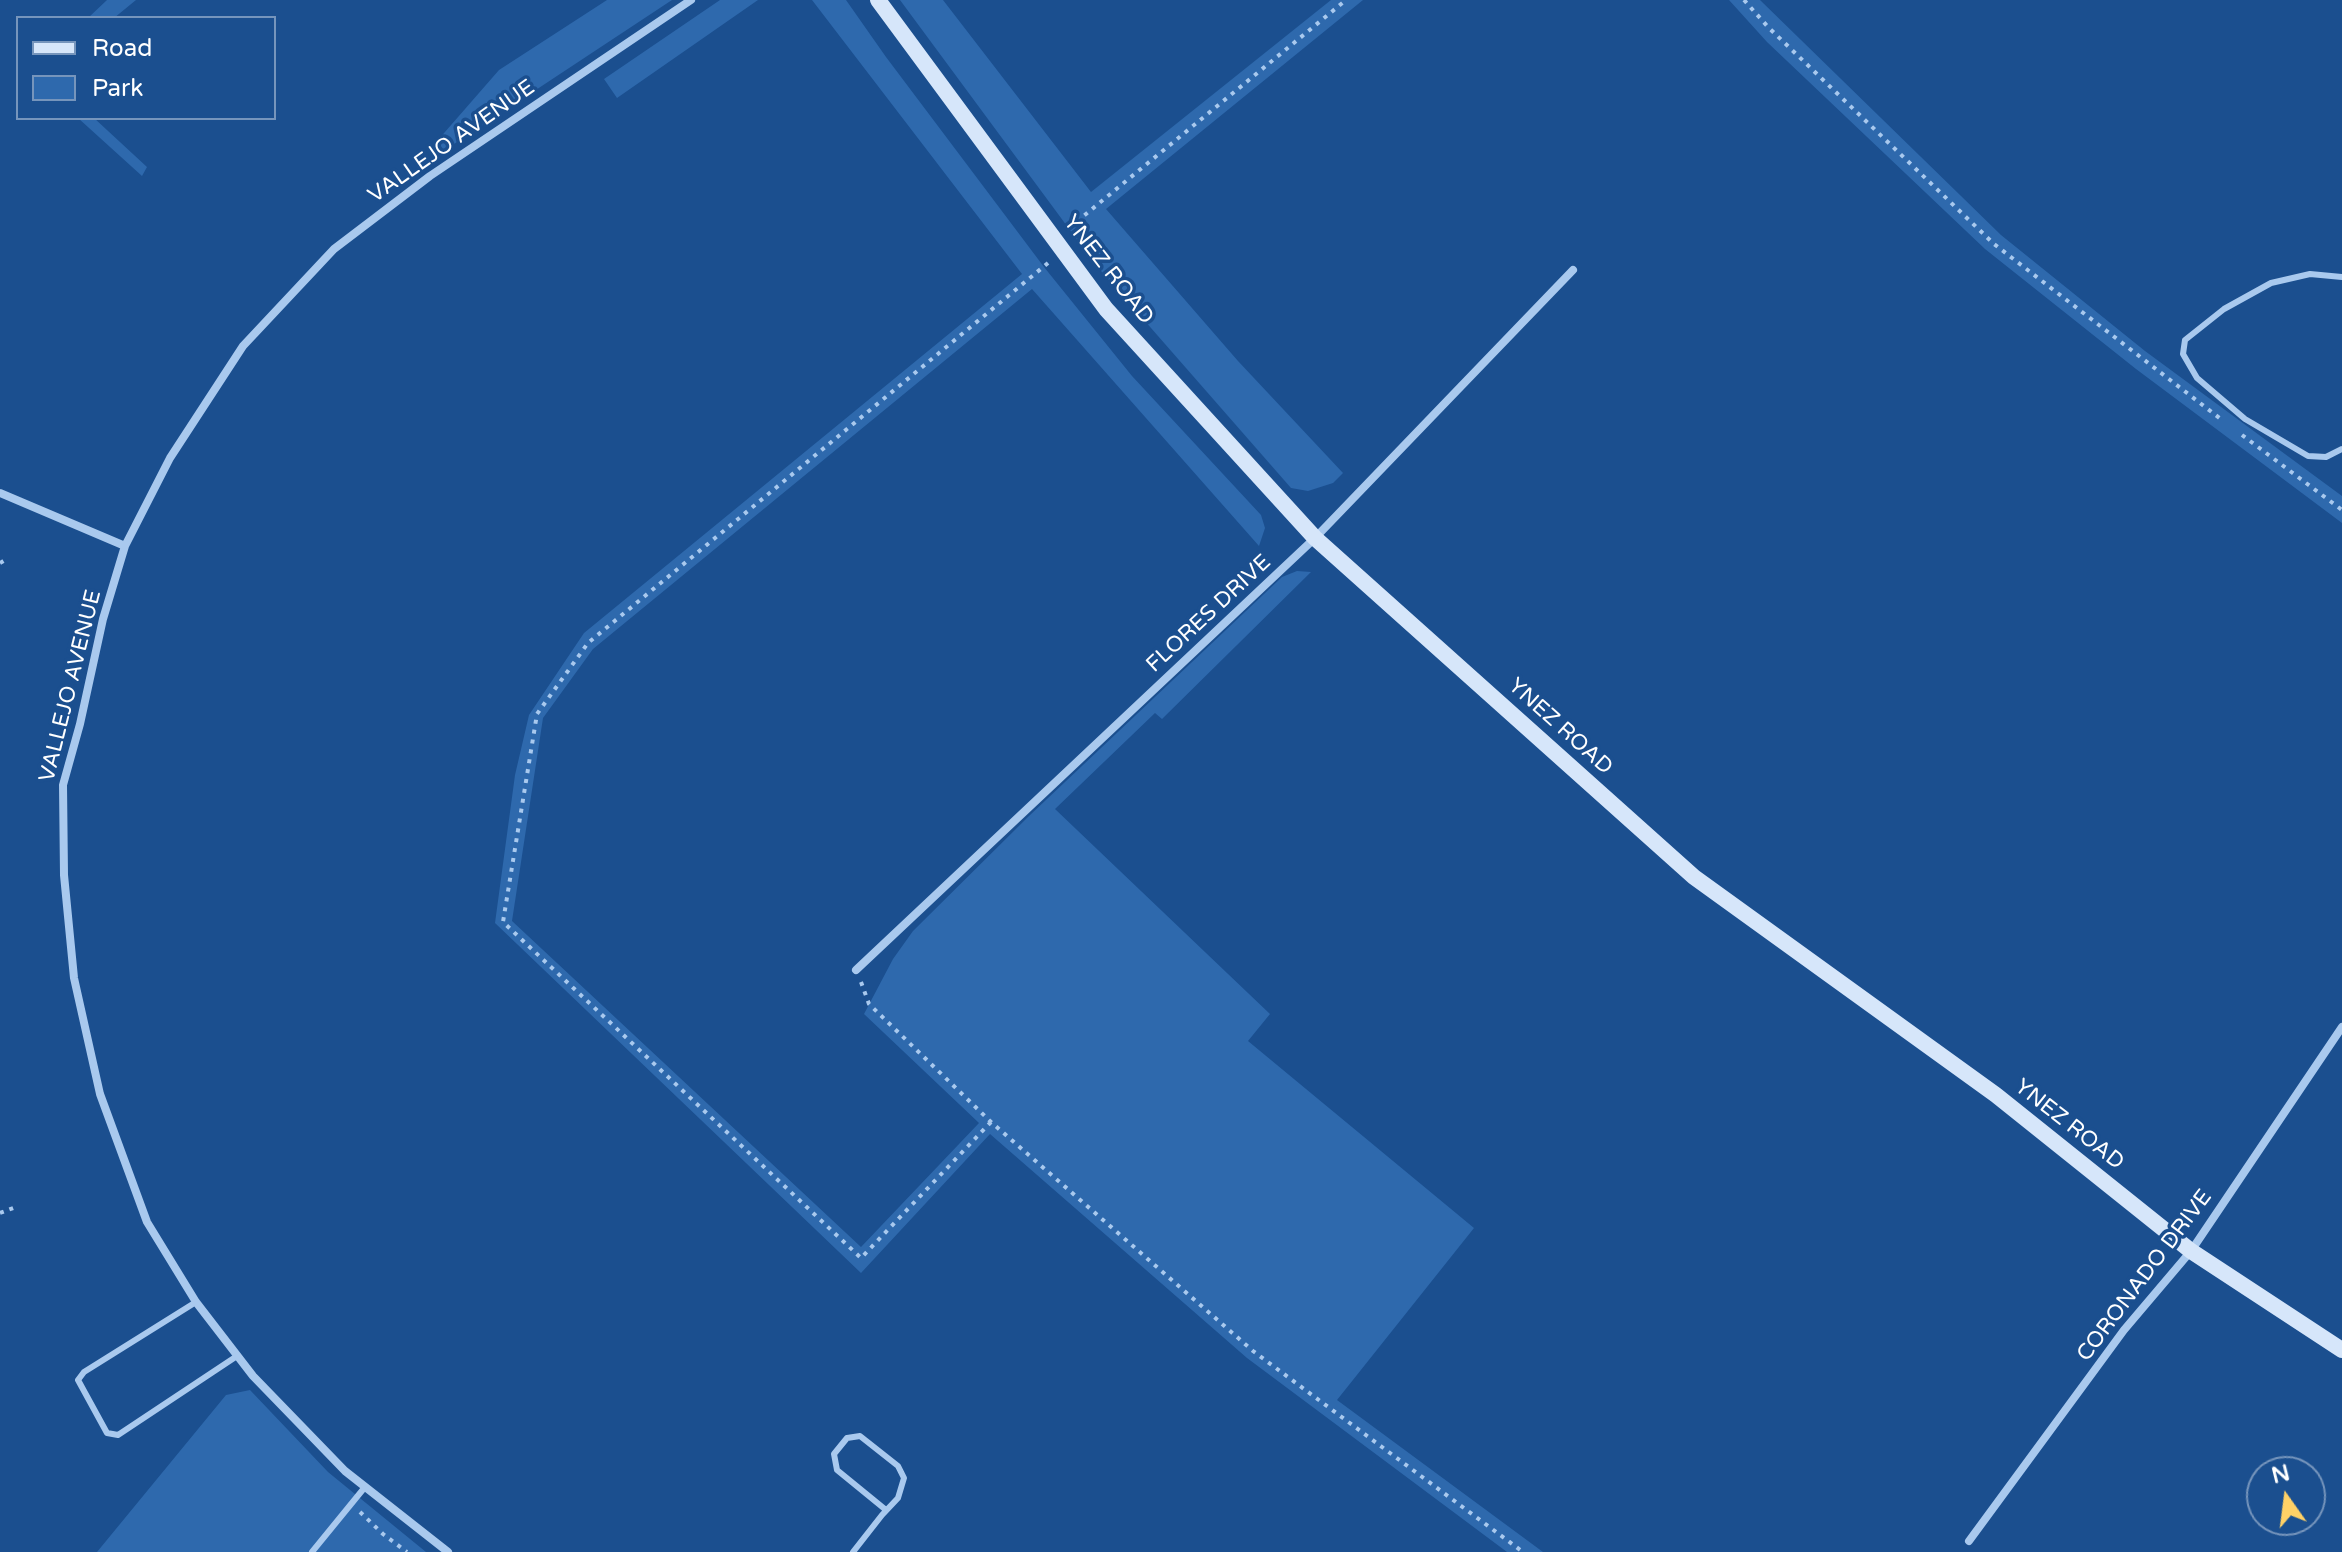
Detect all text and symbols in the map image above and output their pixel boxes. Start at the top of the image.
legend [16,16,276,120]
text: Road [92,34,152,63]
text: Park [92,74,143,103]
street label: VALLEJO AVENUE [364,75,540,209]
street label: YNEZ ROAD [1057,210,1159,330]
street label: FLORES DRIVE [1141,550,1277,678]
street label: VALLEJO AVENUE [34,587,108,785]
street label: YNEZ ROAD [1502,673,1618,781]
street label: YNEZ ROAD [2009,1074,2129,1176]
street label: CORONADO DRIVE [2072,1185,2218,1367]
north arrow [2246,1456,2326,1536]
text: N [2269,1460,2292,1489]

